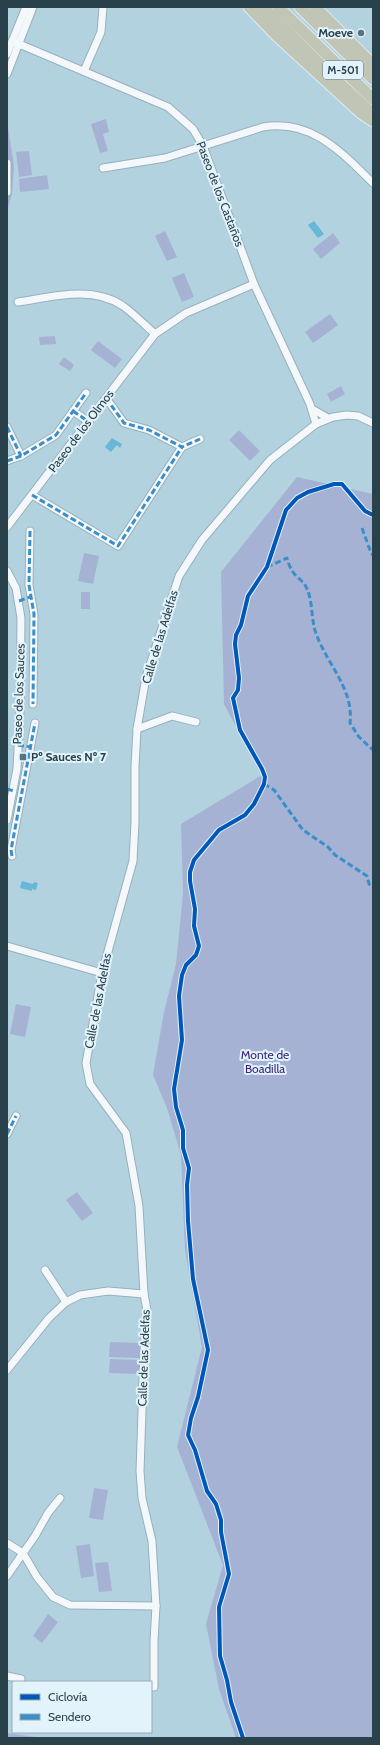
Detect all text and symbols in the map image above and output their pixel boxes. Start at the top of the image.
place label: Moeve [318,25,353,40]
marker: Moeve [356,28,366,38]
road number: M-501 [323,61,363,79]
street label: Paseo de los Castaños [193,139,247,249]
street label: Paseo de los Olmos [45,386,117,475]
street label: Calle de las Adelfas [138,588,181,685]
street label: Paseo de los Sauces [9,643,28,745]
place label: Pº Sauces Nº 7 [31,749,107,764]
marker: Pº Sauces Nº 7 [18,752,28,762]
street label: Calle de las Adelfas [81,952,114,1050]
park label: Monte de Boadilla [241,1047,289,1076]
street label: Calle de las Adelfas [134,1309,153,1407]
legend [12,1681,152,1733]
text: Ciclovía [48,1689,87,1704]
text: Sendero [48,1709,91,1724]

